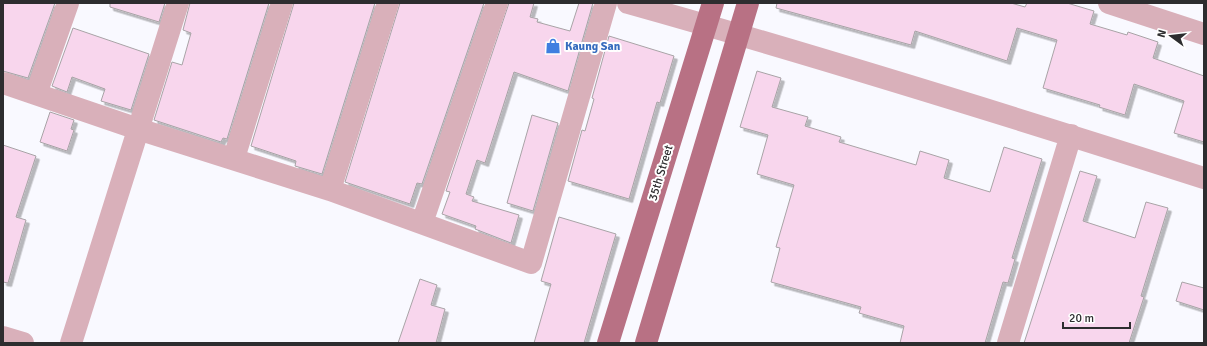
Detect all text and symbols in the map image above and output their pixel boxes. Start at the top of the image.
north arrow [1151,16,1191,56]
text: N [1155,28,1169,39]
shop icon: Kaung San [544,37,562,55]
place label: Kaung San [565,39,621,54]
street label: 35th Street [645,143,677,203]
scale bar [1063,304,1130,330]
text: 20 m [1069,311,1094,326]

